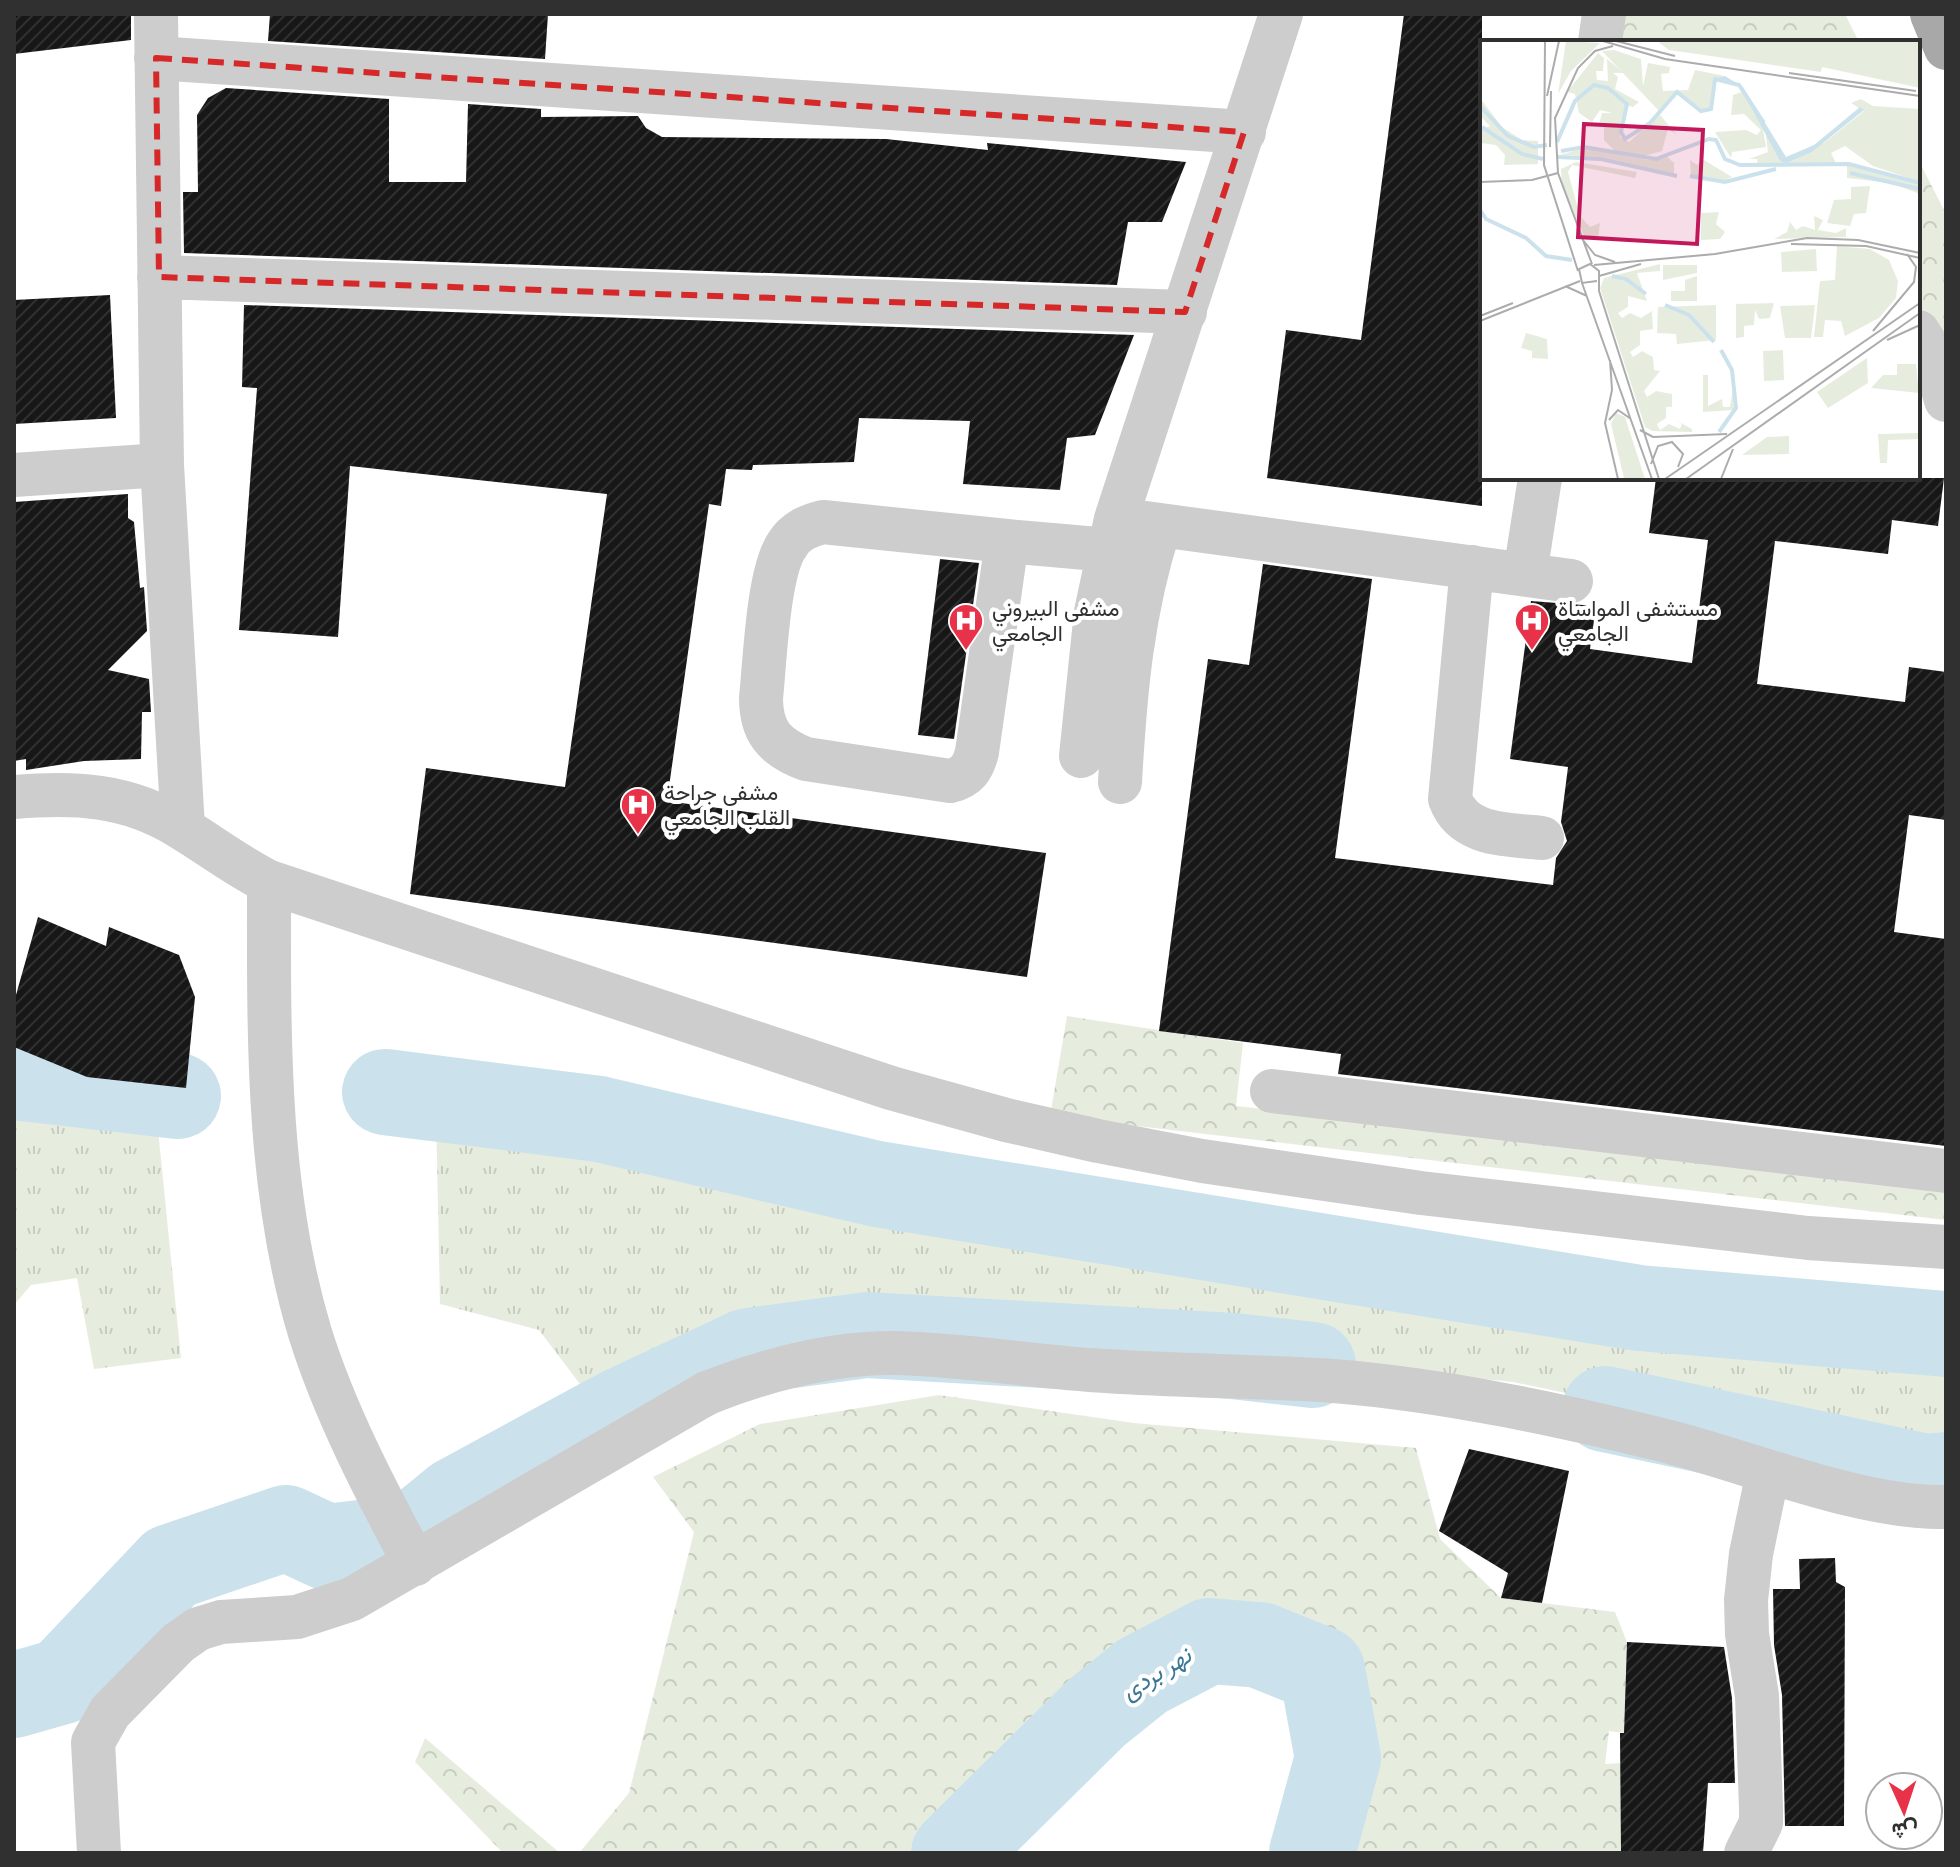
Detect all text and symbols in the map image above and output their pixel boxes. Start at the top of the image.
inset map [1480,40,1920,480]
place label: مشفى البيروني الجامعي [992,595,1119,652]
place label: مستشفى المواساة الجامعي [1558,595,1718,652]
hospital icon: مشفى البيروني الجامعي [947,602,985,652]
hospital icon: مستشفى المواساة الجامعي [1513,602,1551,652]
place label: مشفى جراحة القلب الجامعي [664,779,790,836]
hospital icon: مشفى جراحة القلب الجامعي [619,786,657,836]
water label: نهر بردى [1116,1640,1198,1707]
north arrow [1864,1771,1944,1851]
text: ش [1891,1816,1919,1845]

